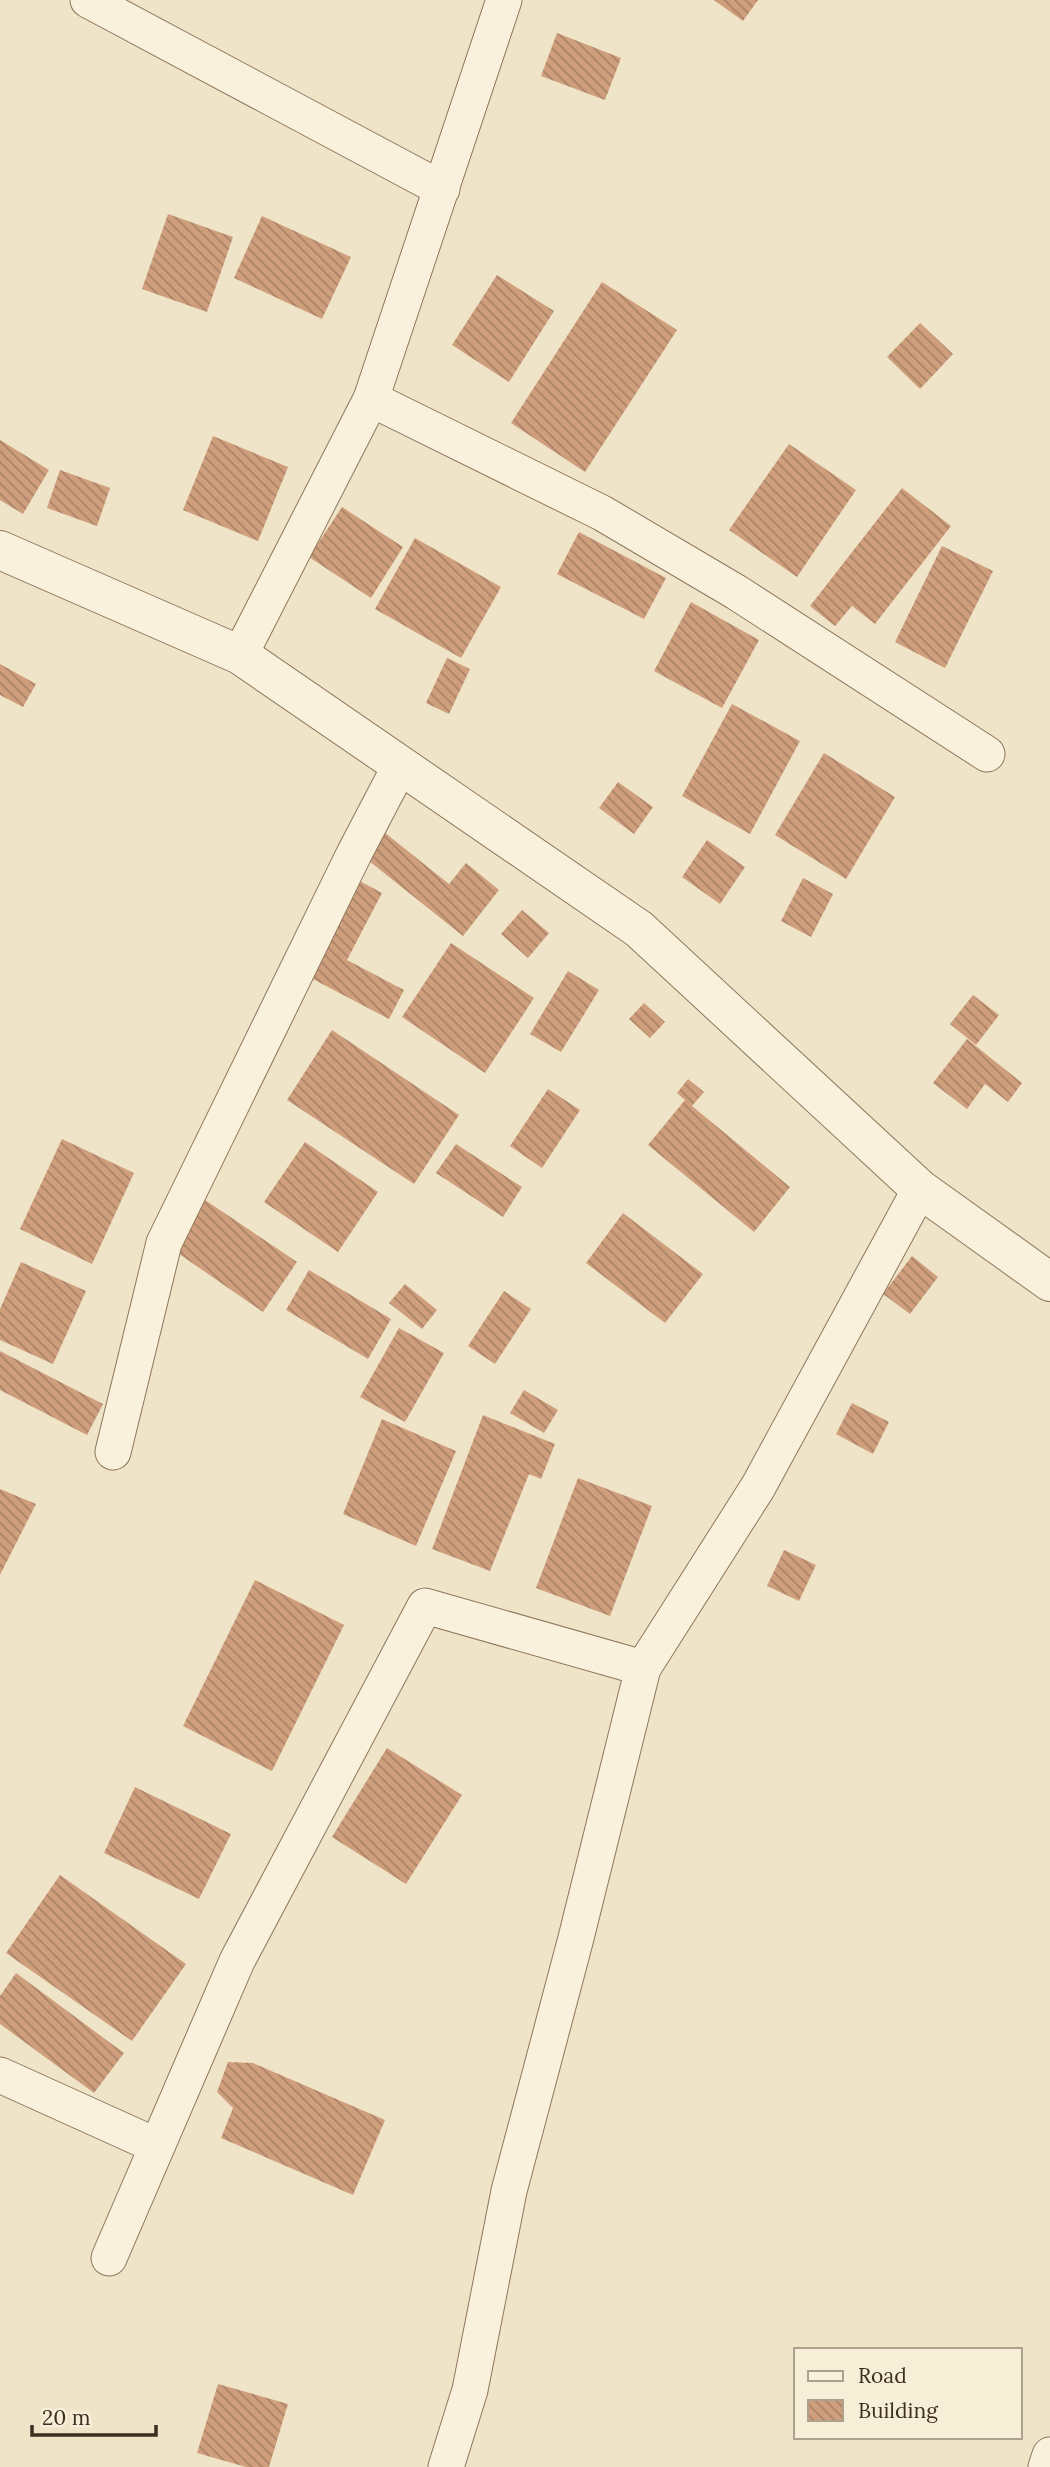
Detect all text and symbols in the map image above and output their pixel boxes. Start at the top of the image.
legend [794,2348,1022,2439]
text: Road [858,2362,907,2389]
scale bar [32,2394,156,2438]
text: Building [858,2397,938,2424]
text: 20 m [42,2404,91,2431]

